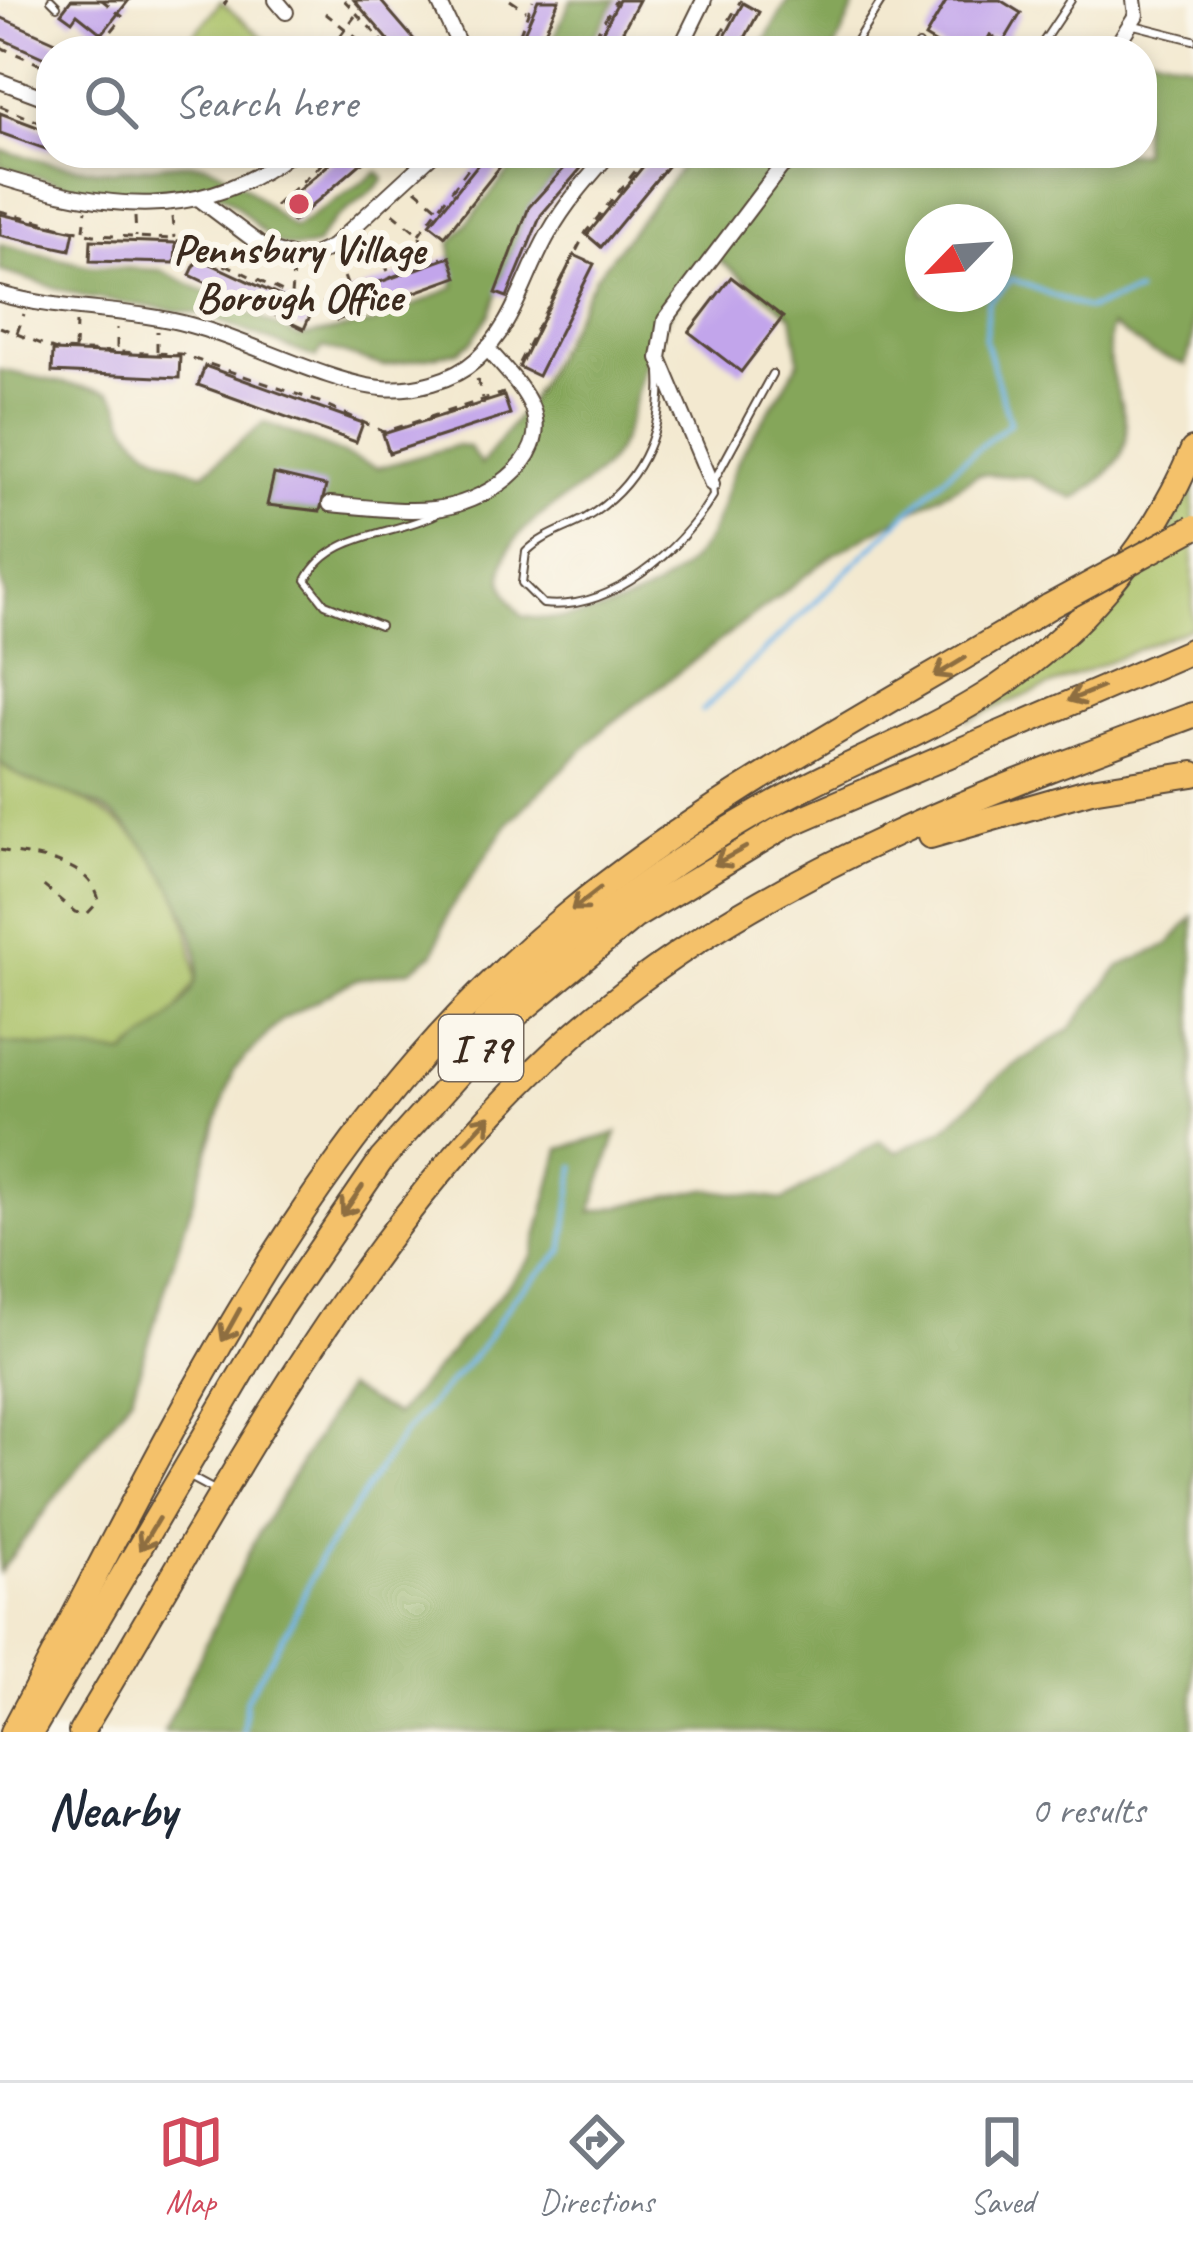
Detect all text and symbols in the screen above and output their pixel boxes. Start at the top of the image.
search box [36,36,1157,168]
icon: search [78,69,144,135]
text: Search here [174,74,357,131]
marker: Pennsbury Village Borough Office [286,191,312,217]
north arrow [905,204,1013,312]
place label: Pennsbury Village Borough Office [173,223,428,324]
one-way arrow [934,655,968,679]
one-way arrow [1067,685,1104,707]
one-way arrow [714,845,749,868]
one-way arrow [571,885,603,912]
road number: I 79 [439,1015,523,1081]
one-way arrow [464,1115,491,1145]
one-way arrow [340,1184,365,1217]
one-way arrow [219,1306,242,1341]
one-way arrow [137,1516,161,1550]
text: Nearby [48,1778,176,1842]
text: 0 results [1031,1786,1145,1835]
tab: Map [158,2109,224,2223]
tab: Directions [539,2109,654,2223]
tab: Saved [969,2109,1035,2223]

